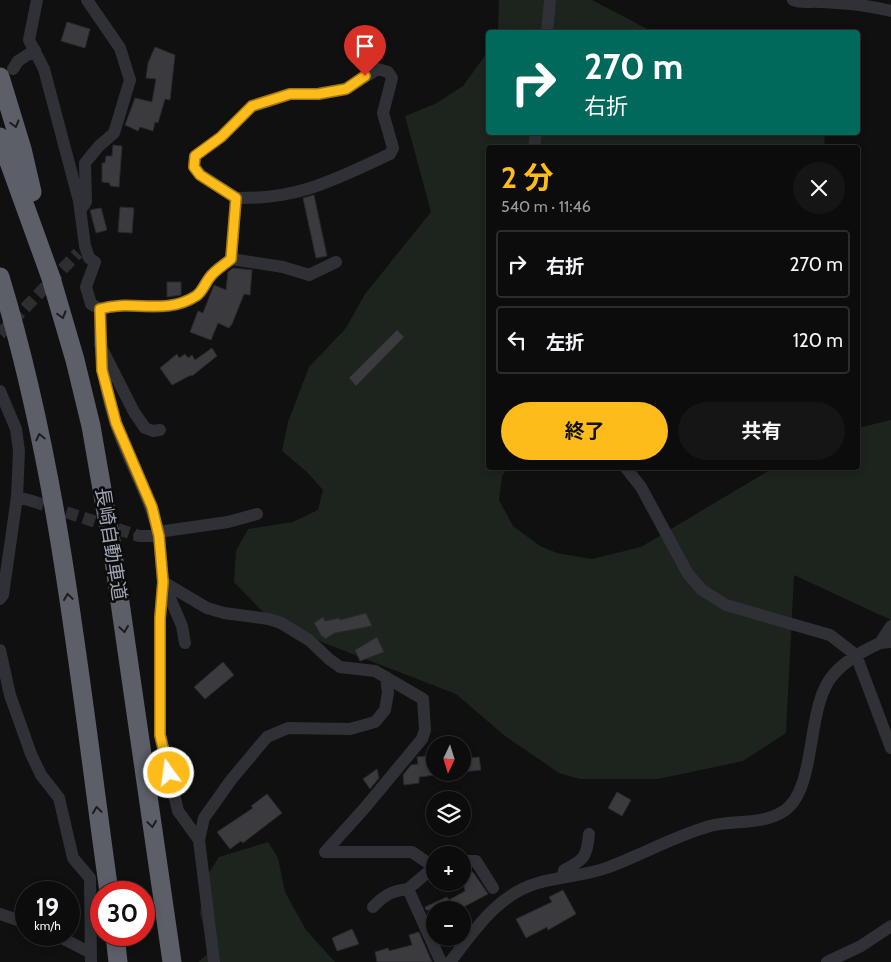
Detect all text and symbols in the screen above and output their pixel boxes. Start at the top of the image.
pin [344,25,386,76]
icon: arrive [351,32,379,60]
text: 270 m [584,45,683,88]
icon: right [501,50,566,115]
text: 右折 [584,93,628,120]
one-way arrow [9,119,19,127]
text: 2 分 [501,159,554,196]
button: close [793,162,845,214]
text: 540 m · 11:46 [501,197,591,216]
icon: right [503,250,531,278]
text: 270 m [789,253,843,276]
text: 右折 [546,255,584,278]
one-way arrow [56,311,67,320]
icon: left [503,326,531,354]
text: 120 m [793,329,843,352]
text: 左折 [546,331,584,354]
button: 終了 [501,402,668,460]
button: 共有 [678,402,845,460]
one-way arrow [35,432,46,441]
street label: 長崎自動車道 [91,486,131,602]
one-way arrow [63,592,74,600]
one-way arrow [118,624,128,633]
north arrow [426,736,471,781]
map controls [426,736,471,946]
position arrow [142,746,194,798]
button: layers [426,791,471,836]
one-way arrow [93,805,103,814]
one-way arrow [146,821,157,829]
button: + [426,846,471,891]
speed limit sign: 30 [90,881,155,946]
text: 19 [36,892,59,922]
button: − [426,901,471,946]
text: km/h [34,918,61,933]

